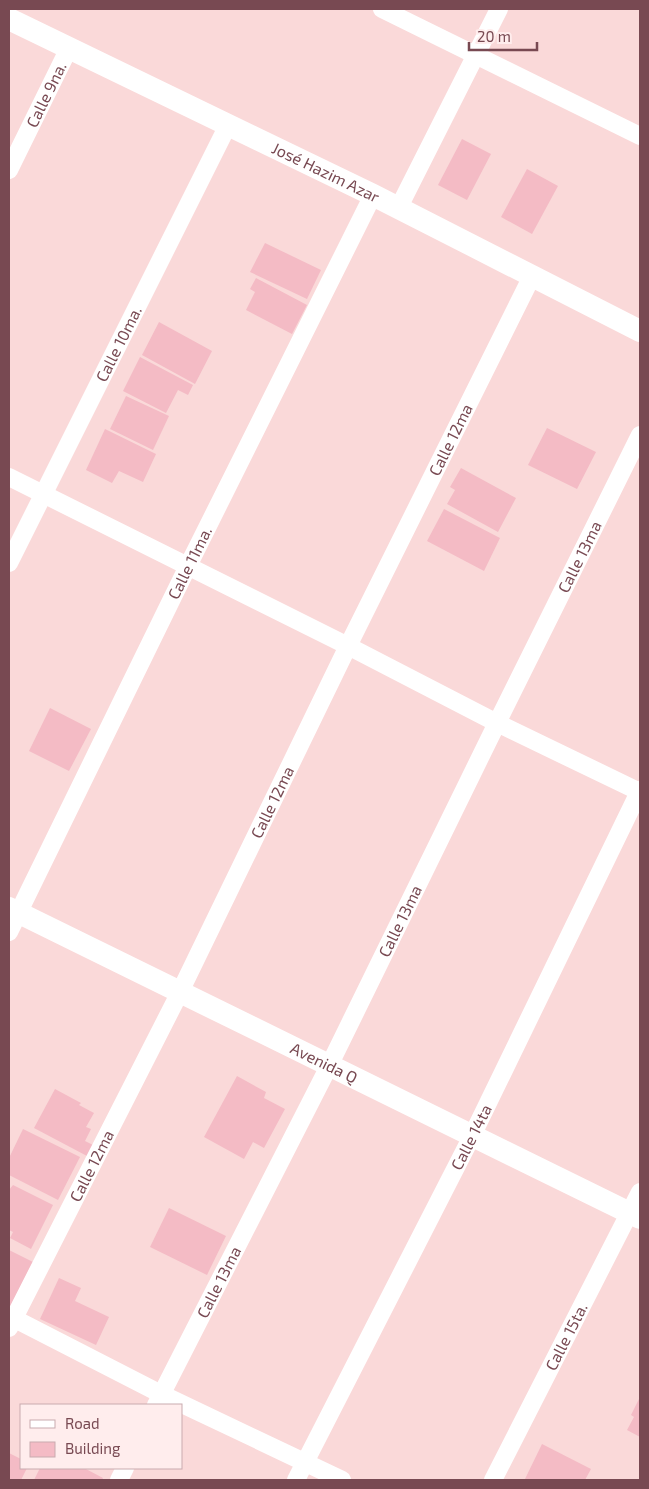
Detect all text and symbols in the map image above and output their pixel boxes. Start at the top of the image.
scale bar [469,20,536,52]
text: 20 m [477,27,511,45]
street label: Calle 9na. [22,59,70,130]
street label: José Hazim Azar [269,138,384,206]
street label: Calle 10ma. [91,303,145,385]
street label: Calle 12ma [424,400,476,479]
street label: Calle 13ma [553,518,605,596]
street label: Calle 11ma. [163,523,215,602]
street label: Calle 12ma [246,763,297,841]
street label: Calle 13ma [374,882,425,960]
street label: Avenida Q [288,1038,361,1088]
street label: Calle 14ta [446,1101,495,1173]
street label: Calle 12ma [65,1127,117,1205]
street label: Calle 13ma [192,1243,244,1321]
street label: Calle 15ta. [541,1299,591,1373]
legend [20,1404,182,1469]
text: Road [65,1414,100,1432]
text: Building [65,1439,121,1457]

